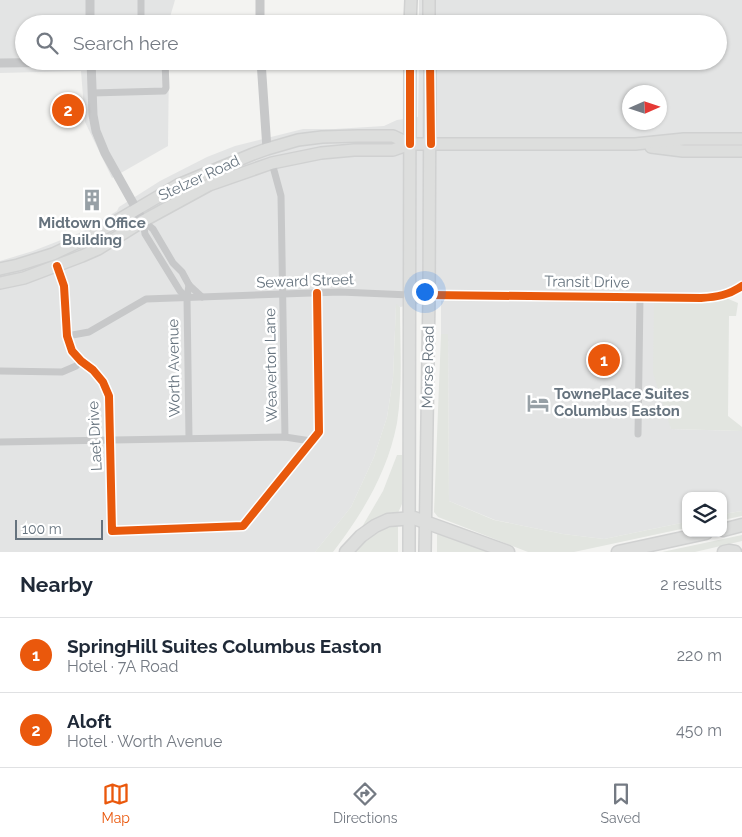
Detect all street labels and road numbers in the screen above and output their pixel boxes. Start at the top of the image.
street label: Stelzer Road [156,151,242,205]
street label: Seward Street [256,270,354,292]
street label: Transit Drive [544,272,630,292]
street label: Weaverton Lane [261,308,281,422]
street label: Worth Avenue [164,318,184,417]
street label: Morse Road [418,325,438,409]
street label: Laet Drive [84,400,106,472]

